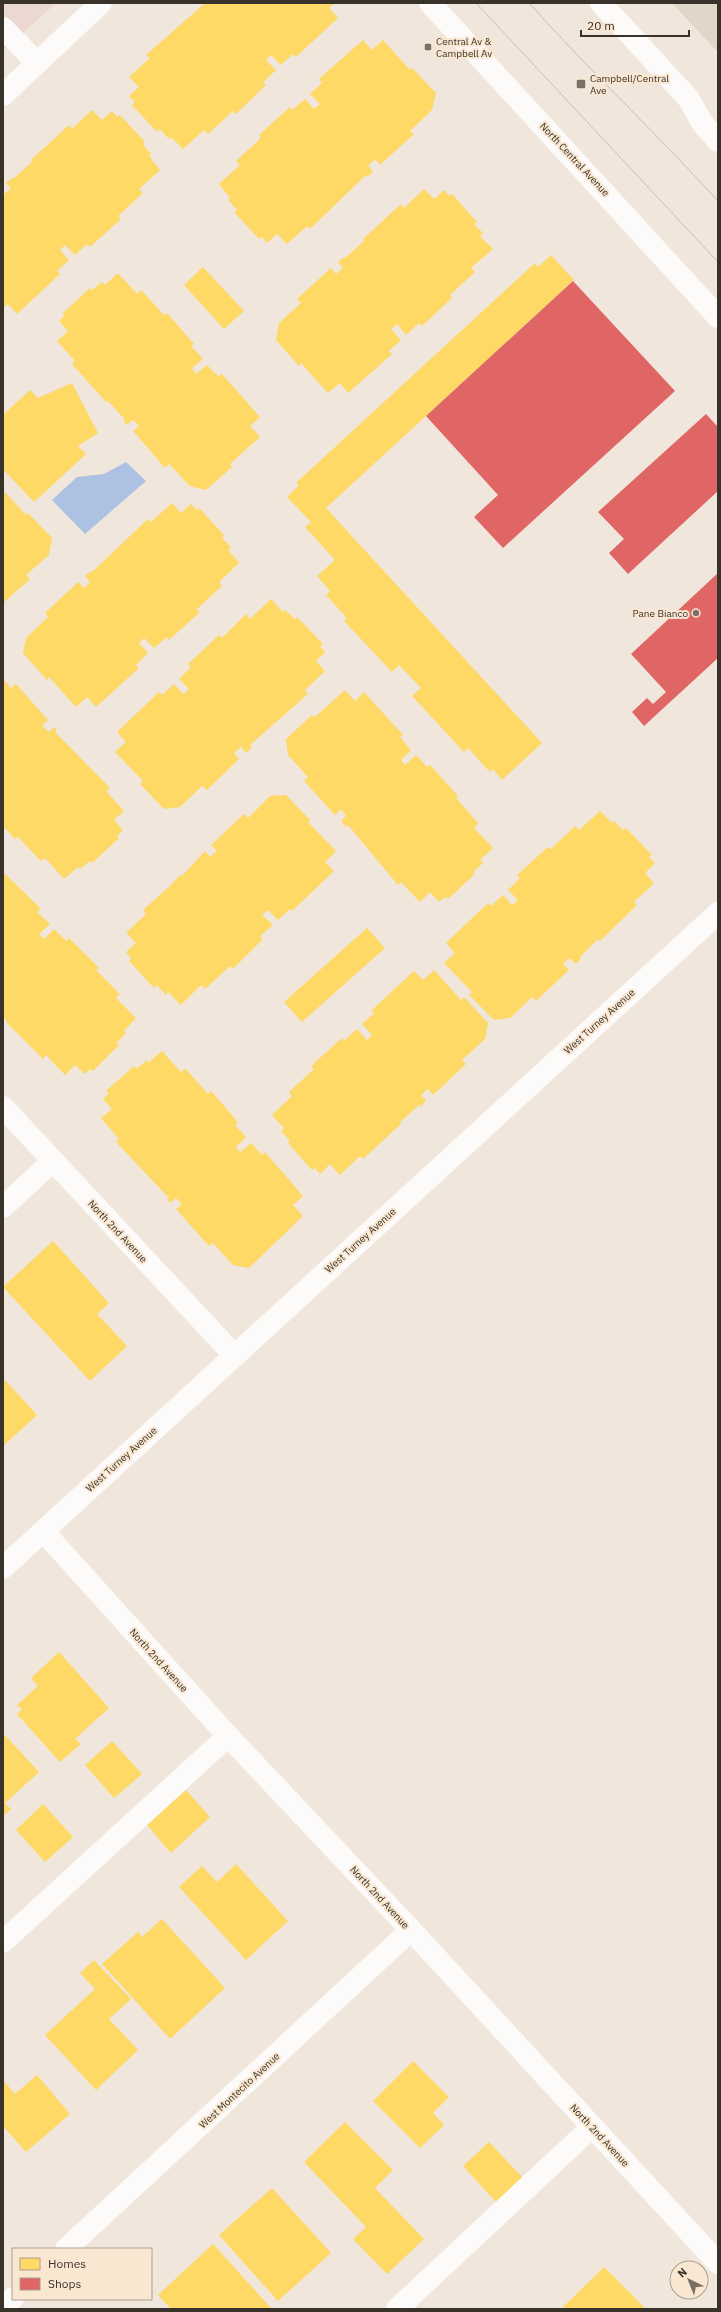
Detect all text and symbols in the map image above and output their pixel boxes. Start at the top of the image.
scale bar [581,12,689,38]
text: 20 m [587,18,615,33]
place label: Central Av & Campbell Av [436,35,492,60]
marker: Central Av & Campbell Av [423,42,433,52]
place label: Campbell/Central Ave [590,72,669,97]
marker: Campbell/Central Ave [575,78,587,90]
street label: North Central Avenue [537,120,613,199]
place label: Pane Bianco [633,607,688,620]
marker: Pane Bianco [691,608,701,618]
street label: West Turney Avenue [561,986,638,1057]
street label: North 2nd Avenue [85,1197,150,1266]
street label: West Turney Avenue [322,1205,399,1276]
street label: West Turney Avenue [83,1424,160,1495]
street label: North 2nd Avenue [127,1626,191,1695]
street label: North 2nd Avenue [347,1863,412,1932]
street label: West Montecito Avenue [196,2049,283,2131]
street label: North 2nd Avenue [567,2101,632,2170]
legend [12,2248,152,2300]
text: Homes [48,2256,86,2271]
north arrow [669,2260,709,2300]
text: N [674,2265,690,2281]
text: Shops [48,2276,81,2291]

